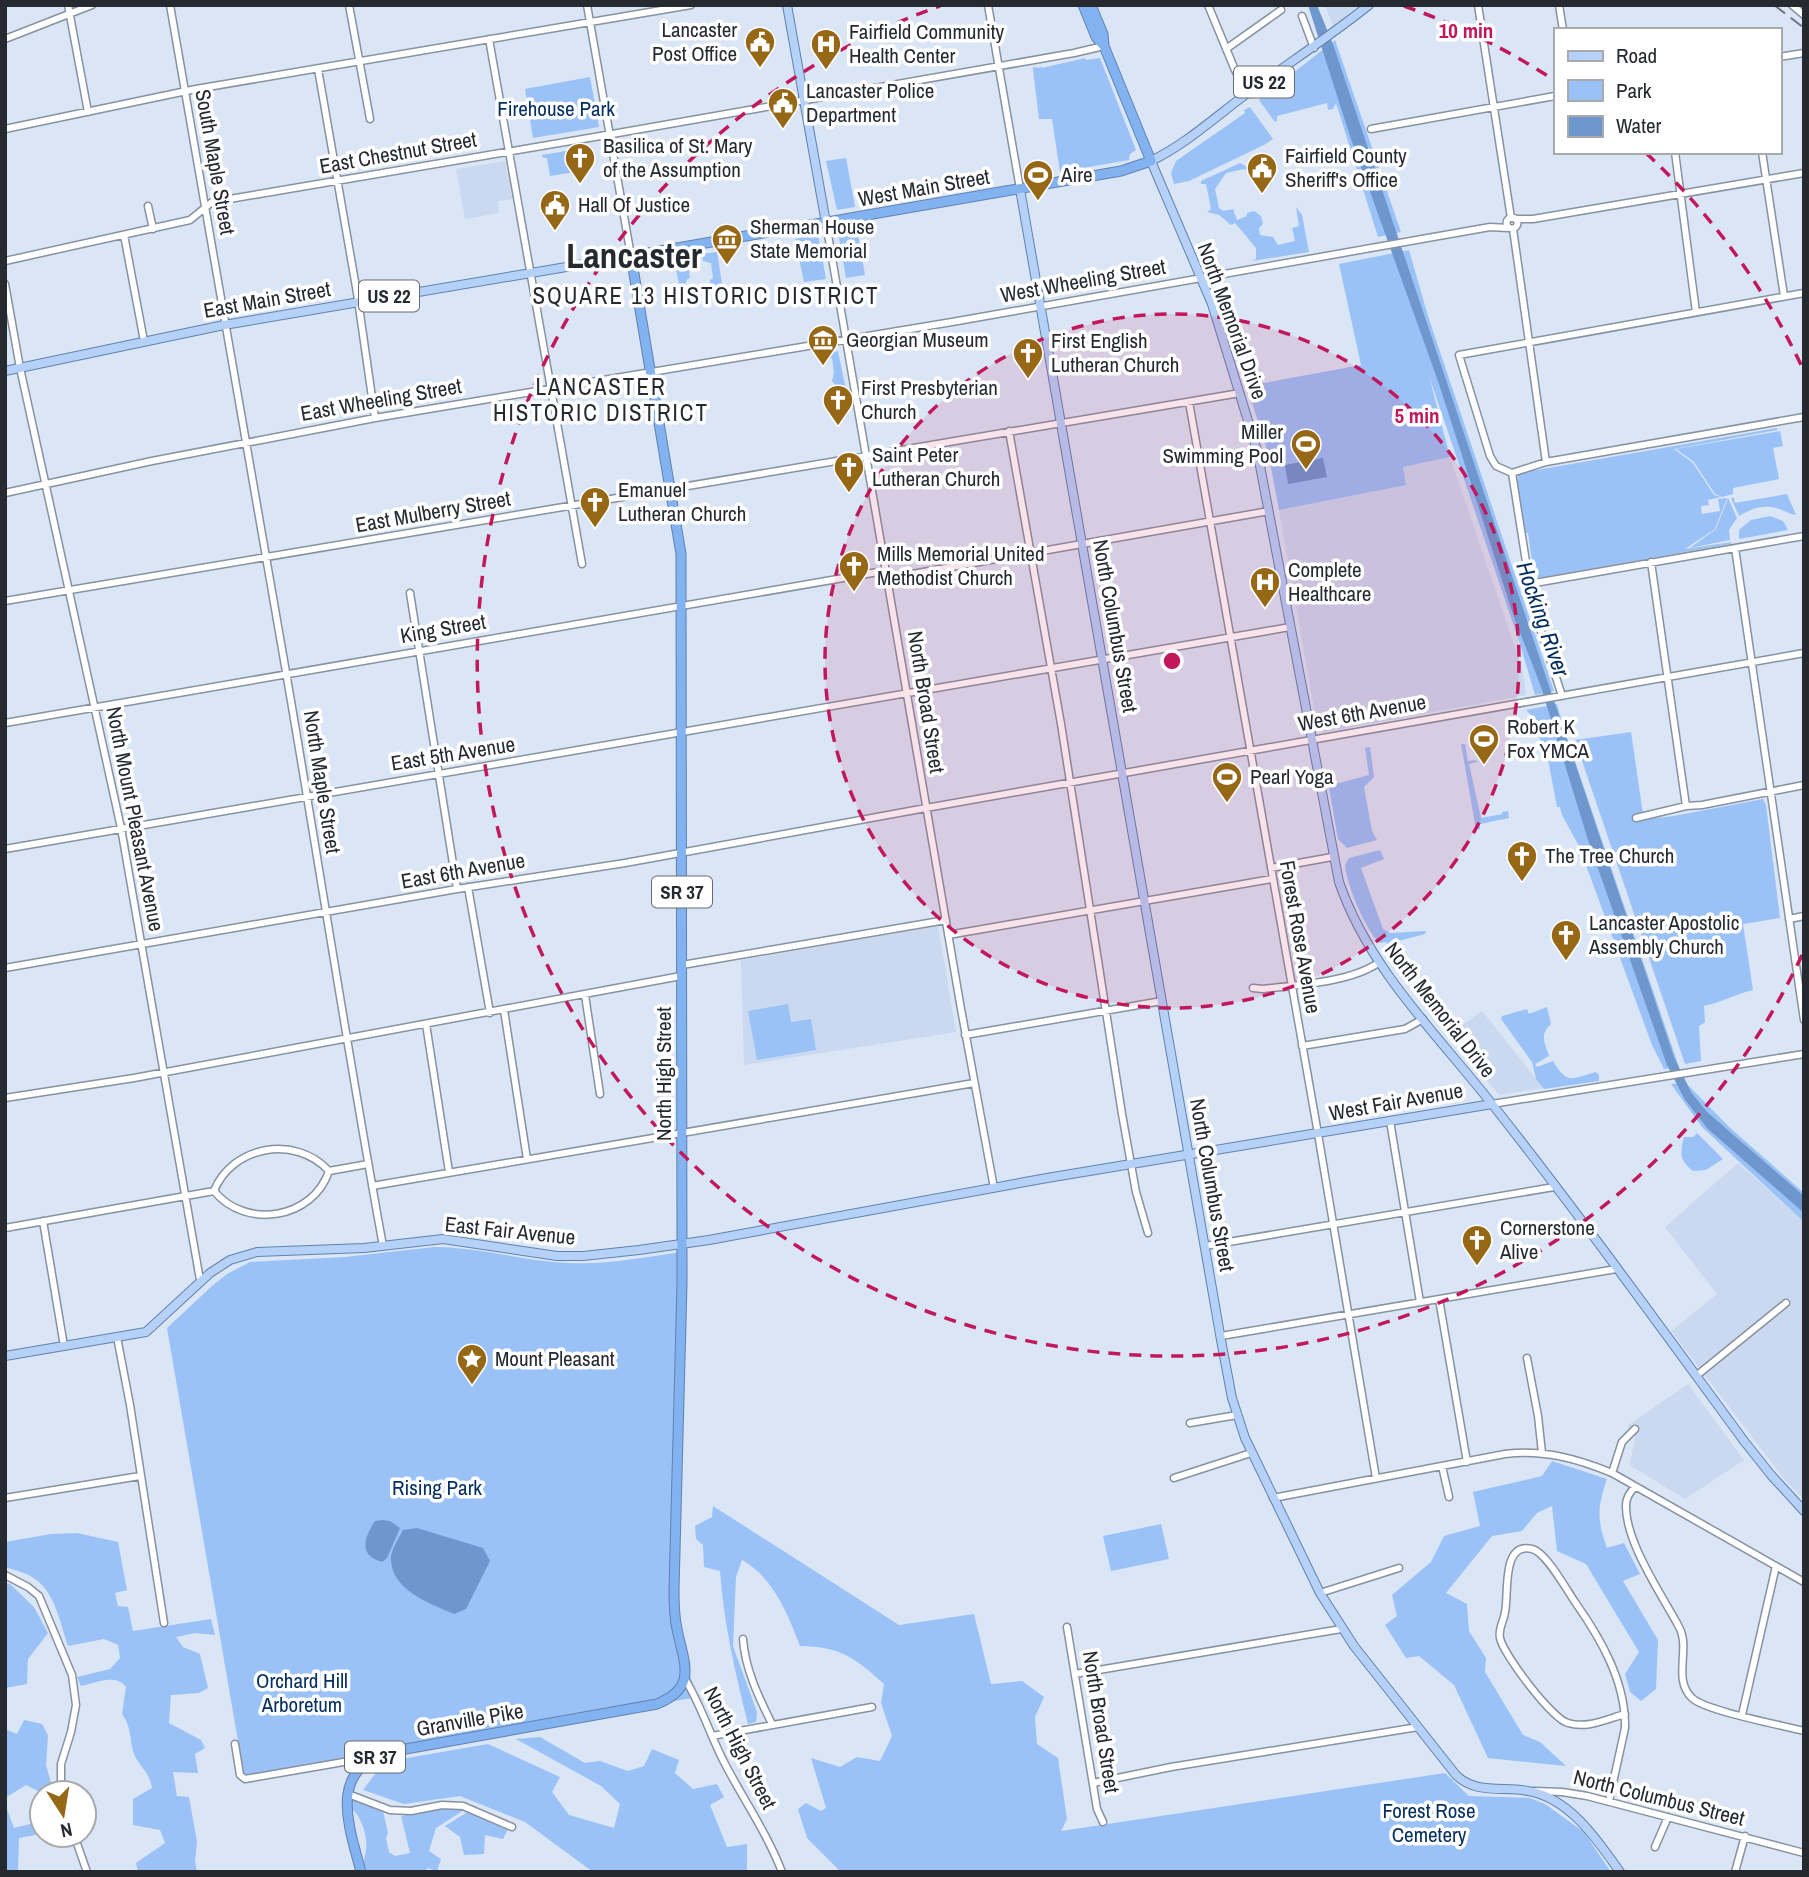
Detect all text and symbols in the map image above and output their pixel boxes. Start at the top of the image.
place label: Lancaster Post Office [652,15,737,68]
text: 10 min [1439,16,1493,45]
place label: Fairfield Community Health Center [849,17,1005,70]
public building icon: Lancaster Post Office [743,25,777,69]
hospital icon: Fairfield Community Health Center [809,27,843,71]
legend [1554,28,1781,154]
text: Road [1616,41,1657,70]
road number: US 22 [1234,66,1294,97]
place label: Lancaster Police Department [806,76,934,129]
text: Park [1616,76,1652,105]
public building icon: Lancaster Police Department [766,86,800,130]
street label: South Maple Street [188,87,243,237]
park label: Firehouse Park [497,94,615,123]
text: Water [1616,111,1662,140]
street label: East Chestnut Street [317,124,479,181]
place label: Basilica of St. Mary of the Assumption [603,131,753,184]
church icon: Basilica of St. Mary of the Assumption [563,141,597,185]
place label: Fairfield County Sheriff's Office [1285,141,1407,194]
public building icon: Fairfield County Sheriff's Office [1245,151,1279,195]
sports icon: Aire [1021,158,1055,202]
place label: Aire [1060,160,1093,189]
street label: West Main Street [856,162,992,213]
public building icon: Hall Of Justice [538,188,572,232]
place label: Hall Of Justice [578,190,690,219]
place label: Sherman House State Memorial [750,212,874,265]
museum icon: Sherman House State Memorial [710,222,744,266]
district label: Lancaster [566,232,703,279]
street label: North Memorial Drive [1191,239,1274,403]
street label: West Wheeling Street [998,252,1168,309]
street label: East Main Street [201,274,333,325]
road number: US 22 [359,280,419,312]
district label: SQUARE 13 HISTORIC DISTRICT [532,280,880,311]
museum icon: Georgian Museum [806,323,840,367]
place label: Georgian Museum [846,325,989,354]
place label: First English Lutheran Church [1051,326,1179,379]
church icon: First English Lutheran Church [1011,336,1045,380]
street label: East Wheeling Street [298,371,464,428]
district label: LANCASTER HISTORIC DISTRICT [493,371,709,428]
place label: First Presbyterian Church [861,373,998,426]
church icon: First Presbyterian Church [821,383,855,427]
text: 5 min [1395,401,1439,430]
place label: Miller Swimming Pool [1162,417,1283,470]
sports icon: Miller Swimming Pool [1289,427,1323,471]
place label: Saint Peter Lutheran Church [872,440,1000,493]
church icon: Saint Peter Lutheran Church [832,450,866,494]
place label: Emanuel Lutheran Church [618,475,746,528]
street label: East Mulberry Street [353,484,513,539]
church icon: Emanuel Lutheran Church [578,485,612,529]
street label: North Columbus Street [1086,537,1145,715]
place label: Mills Memorial United Methodist Church [877,539,1044,592]
church icon: Mills Memorial United Methodist Church [837,549,871,593]
place label: Complete Healthcare [1288,555,1371,608]
water label: Hocking River [1509,557,1578,681]
hospital icon: Complete Healthcare [1248,565,1282,609]
street label: King Street [398,607,488,650]
street label: North Broad Street [901,629,952,775]
centre of rings [1160,649,1184,673]
street label: West 6th Avenue [1296,687,1428,738]
street label: North Mount Pleasant Avenue [99,704,172,934]
street label: North Maple Street [297,708,348,856]
place label: Robert K Fox YMCA [1507,712,1590,765]
sports icon: Robert K Fox YMCA [1467,722,1501,766]
street label: East 5th Avenue [389,729,517,778]
sports icon: Pearl Yoga [1210,760,1244,804]
place label: Pearl Yoga [1250,762,1334,791]
church icon: The Tree Church [1505,839,1539,883]
place label: The Tree Church [1545,841,1674,870]
street label: East 6th Avenue [399,845,527,896]
street label: Forest Rose Avenue [1273,858,1328,1016]
road number: SR 37 [652,876,712,908]
place label: Lancaster Apostolic Assembly Church [1588,908,1739,961]
church icon: Lancaster Apostolic Assembly Church [1549,918,1583,962]
street label: North Memorial Drive [1378,936,1502,1083]
street label: North High Street [649,1007,678,1141]
street label: West Fair Avenue [1327,1075,1465,1128]
street label: North Columbus Street [1183,1096,1242,1274]
street label: East Fair Avenue [443,1209,577,1252]
place label: Cornerstone Alive [1499,1213,1595,1266]
church icon: Cornerstone Alive [1460,1223,1494,1267]
place icon: Mount Pleasant [455,1342,489,1386]
place label: Mount Pleasant [495,1344,615,1373]
park label: Rising Park [392,1473,482,1502]
street label: North Broad Street [1076,1649,1127,1795]
park label: Orchard Hill Arboretum [256,1666,348,1719]
street label: North High Street [697,1681,784,1814]
street label: Granville Pike [414,1696,526,1743]
road number: SR 37 [345,1742,405,1772]
street label: North Columbus Street [1571,1762,1748,1833]
north arrow [28,1779,98,1849]
park label: Forest Rose Cemetery [1383,1796,1475,1849]
text: N [58,1817,75,1845]

